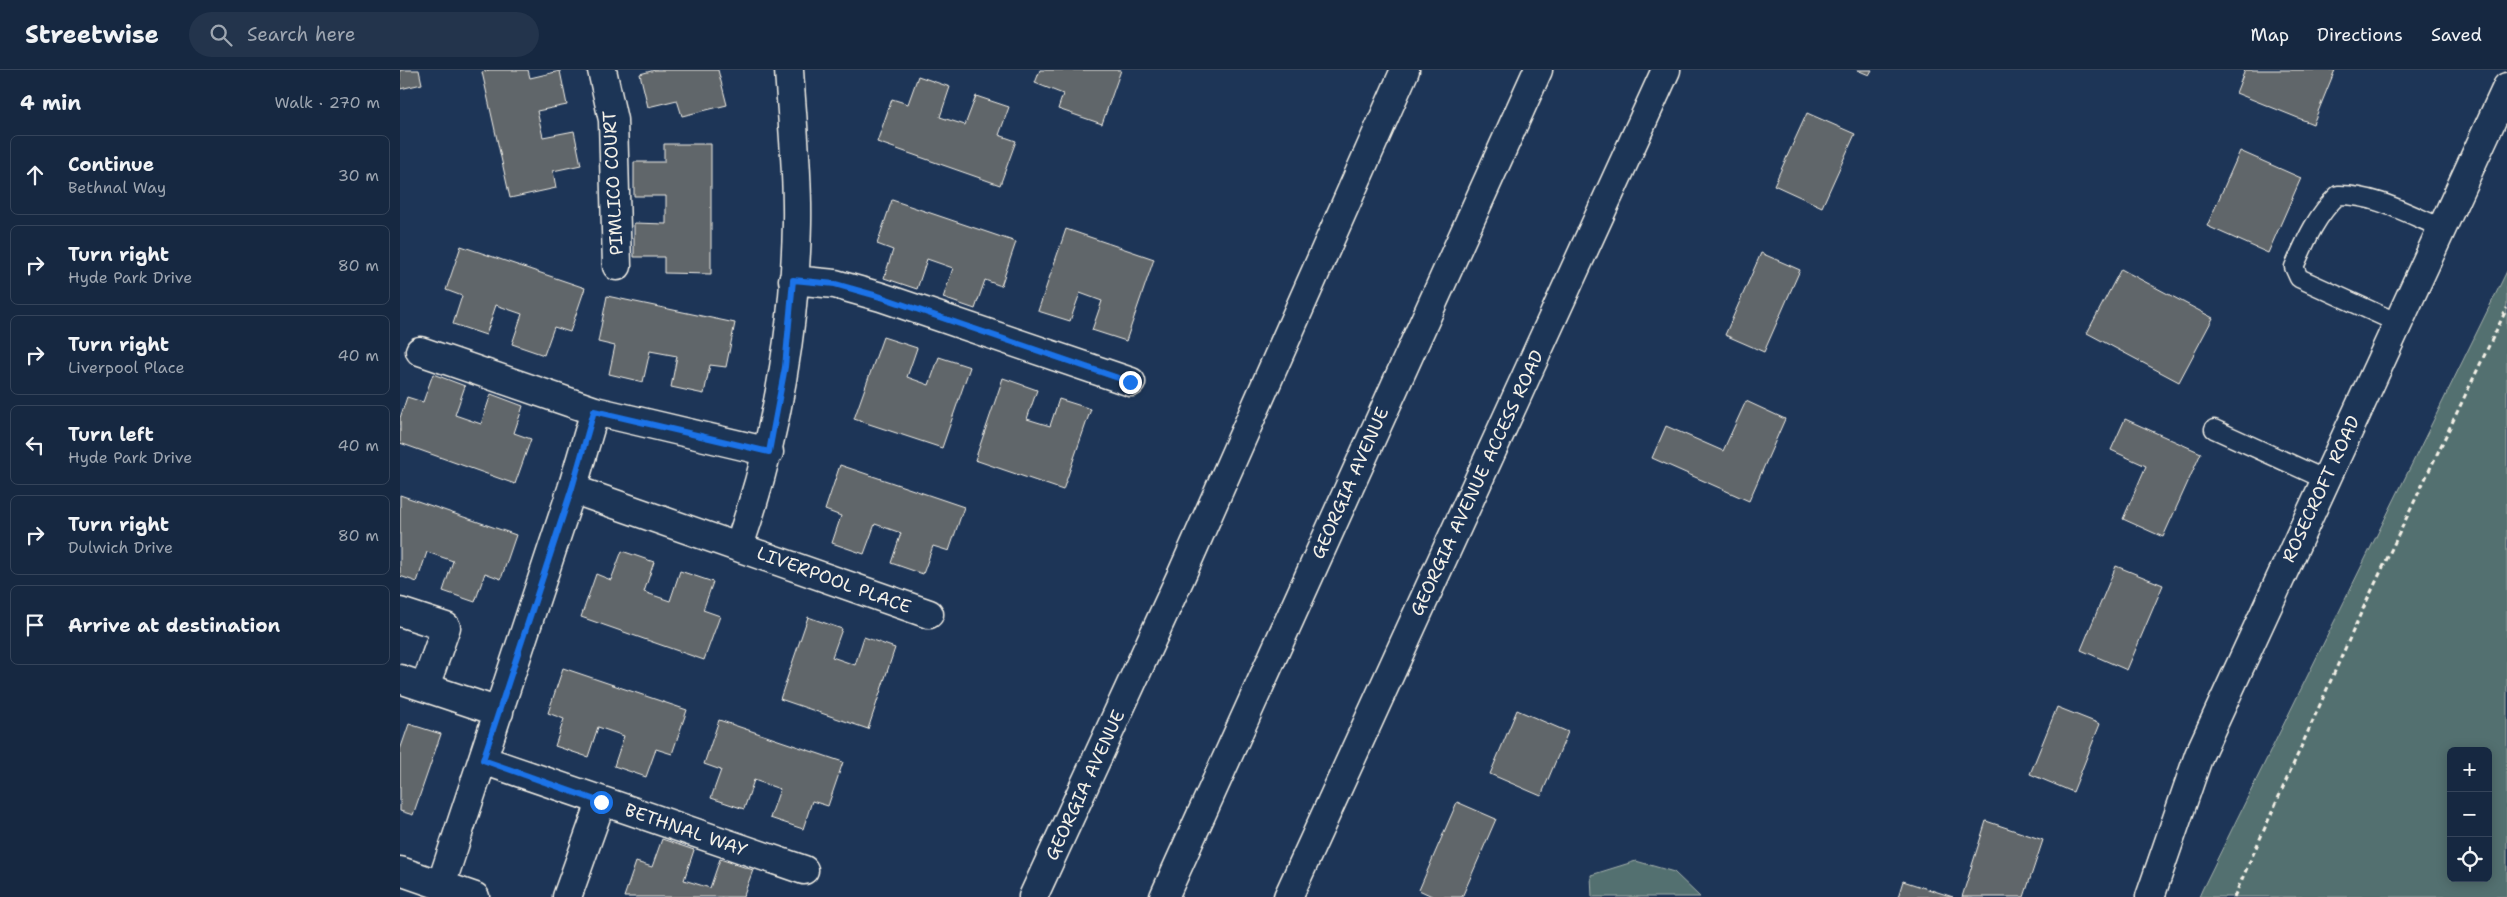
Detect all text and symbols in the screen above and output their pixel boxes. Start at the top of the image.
search box [189,12,539,57]
text: Streetwise [25,19,159,51]
icon: search [207,21,235,49]
text: Search here [247,22,356,47]
text: Map [2251,23,2289,47]
text: Directions [2317,23,2403,47]
text: Saved [2431,23,2482,47]
text: 4 min [20,89,81,117]
text: Walk · 270 m [275,92,380,113]
street label: PIMLICO COURT [597,110,629,256]
text: Continue [68,152,154,177]
icon: ahead [21,161,49,189]
text: 30 m [338,165,379,186]
text: Bethnal Way [68,177,166,198]
text: Turn right [68,242,169,267]
icon: right [21,251,49,279]
text: 80 m [338,255,379,276]
text: Hyde Park Drive [68,267,192,288]
text: Turn right [68,332,169,357]
icon: right [21,341,49,369]
text: 40 m [337,345,379,366]
street label: GEORGIA AVENUE ACCESS ROAD [1405,346,1549,620]
text: Liverpool Place [68,357,184,378]
route end [1119,371,1142,394]
street label: GEORGIA AVENUE [1306,403,1394,563]
street label: ROSECROFT ROAD [2276,412,2366,566]
text: Turn left [68,422,154,447]
icon: left [21,431,49,459]
text: 40 m [337,435,379,456]
text: Hyde Park Drive [68,447,192,468]
text: Turn right [68,512,169,537]
icon: right [21,521,49,549]
text: 80 m [338,525,379,546]
text: Dulwich Drive [68,537,173,558]
street label: LIVERPOOL PLACE [754,541,914,619]
icon: arrive [21,611,49,639]
text: Arrive at destination [68,613,280,638]
street label: GEORGIA AVENUE [1040,706,1130,864]
map controls [2447,747,2492,882]
button: + [2447,747,2492,792]
route start [590,791,613,814]
button: − [2447,792,2492,837]
street label: BETHNAL WAY [622,798,750,862]
button: locate [2447,837,2492,882]

